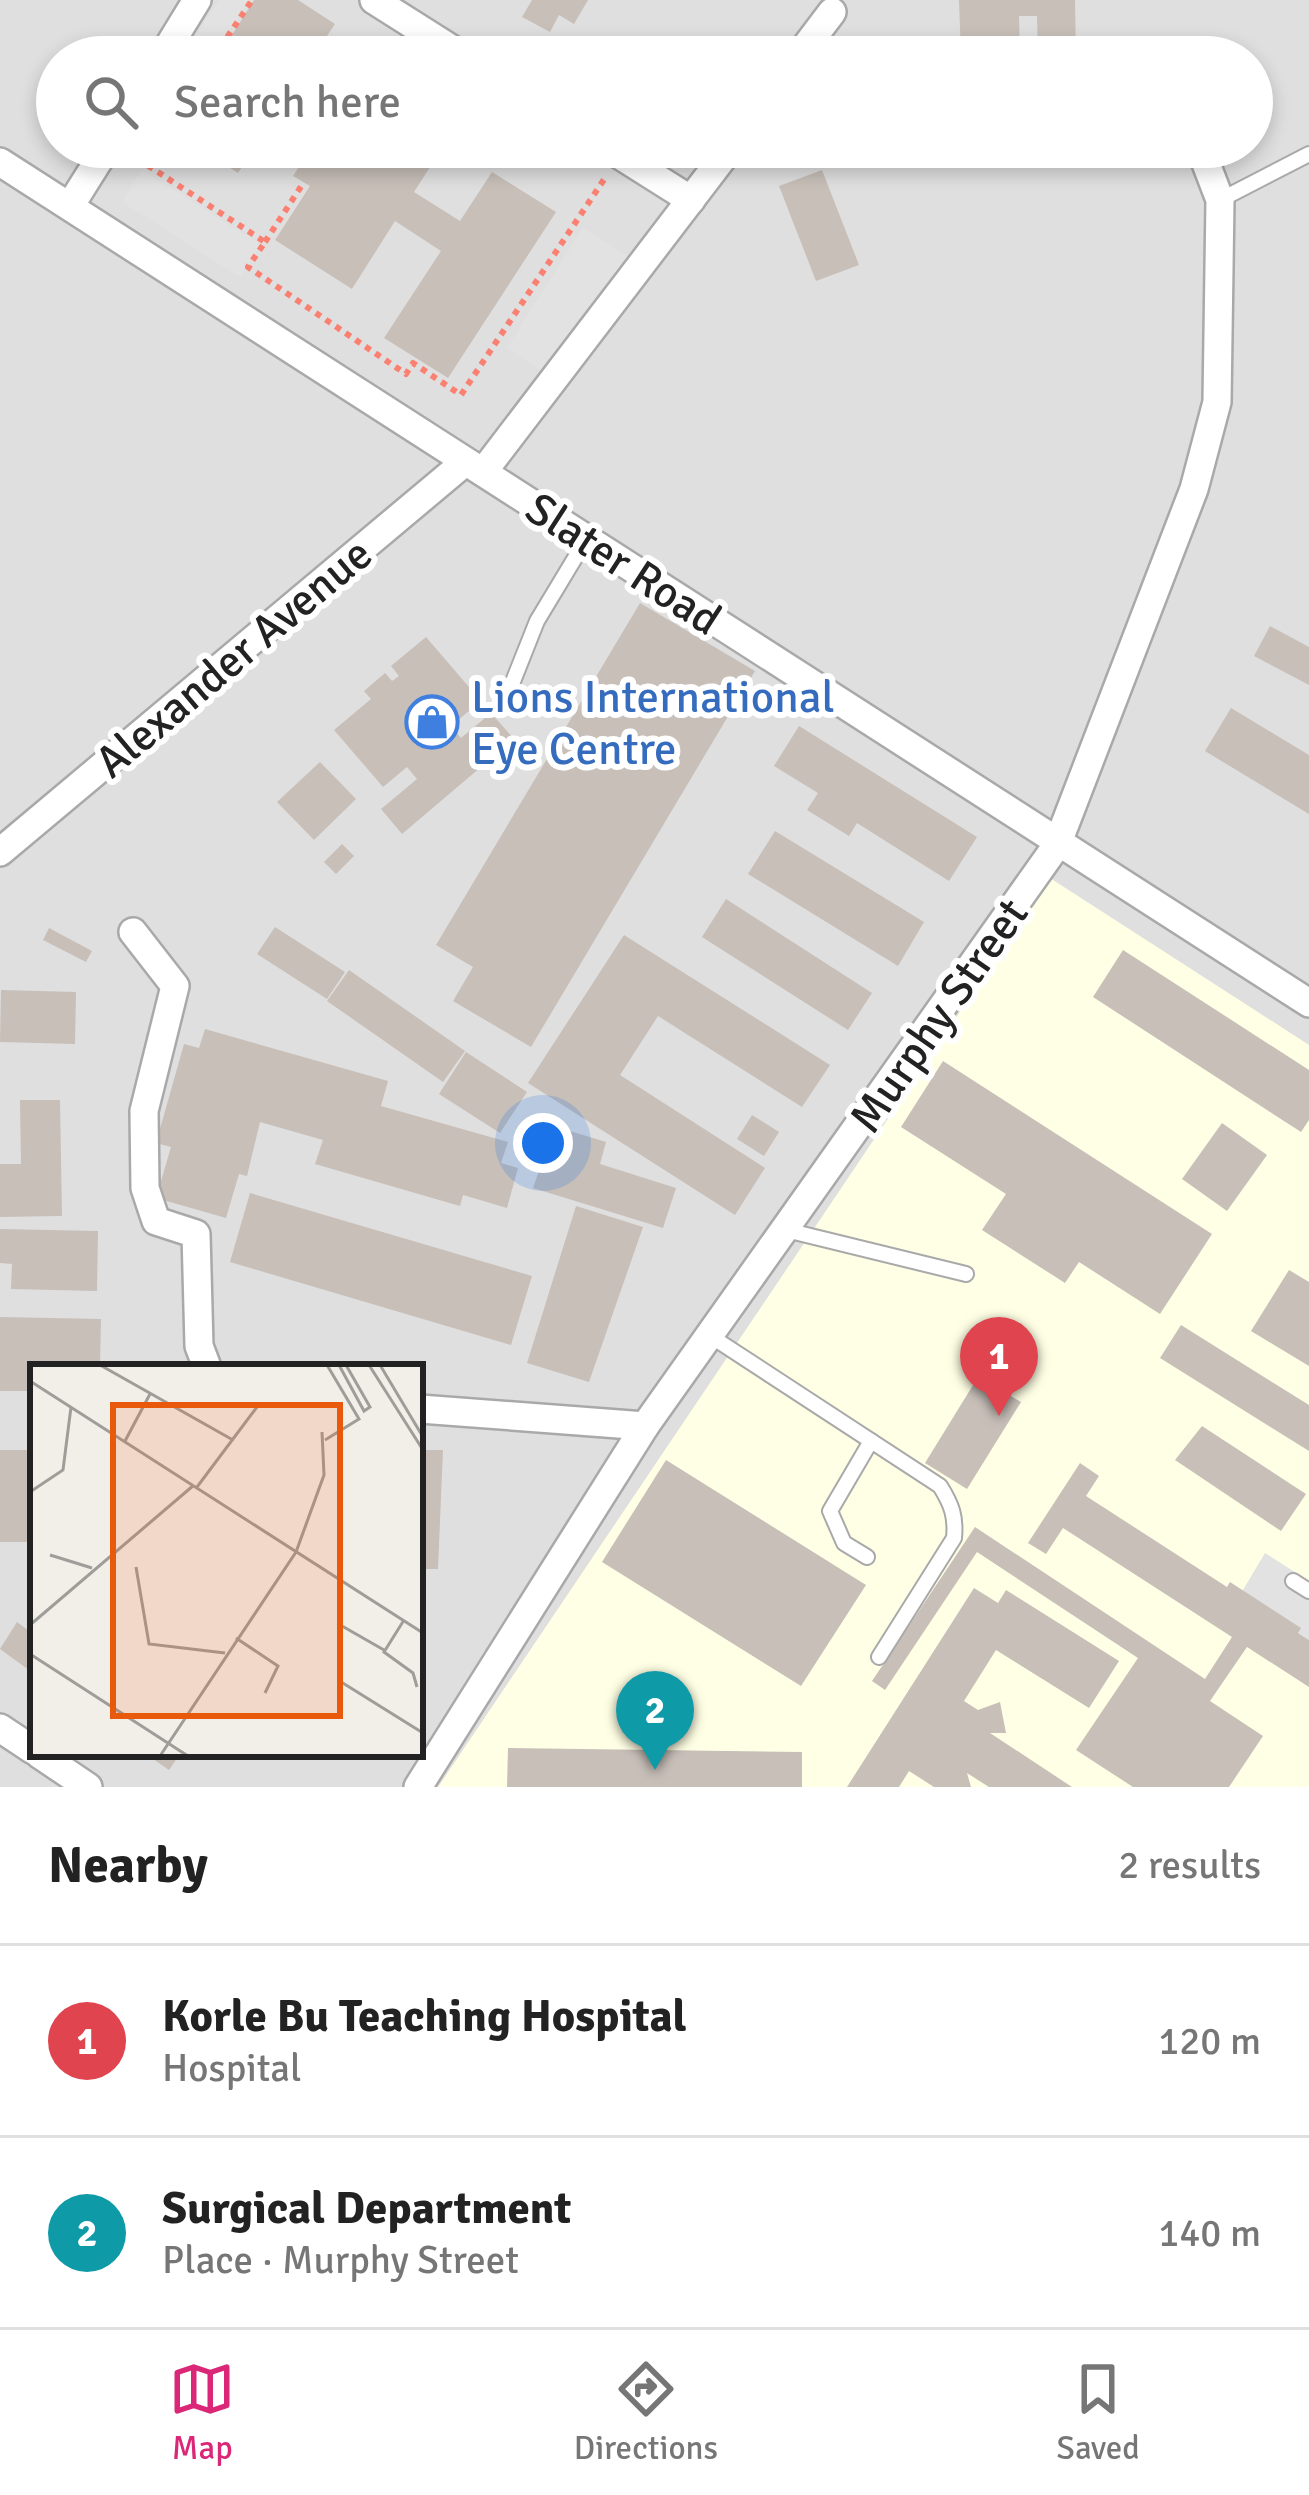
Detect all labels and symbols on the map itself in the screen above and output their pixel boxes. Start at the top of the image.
street label: Slater Road [515,481,731,648]
street label: Alexander Avenue [85,527,383,790]
place label: Lions International Eye Centre [471,670,835,777]
shop icon: Lions International Eye Centre [404,694,460,750]
street label: Murphy Street [838,888,1040,1144]
your location [513,1113,573,1173]
pin: 1 [960,1317,1038,1416]
inset map [30,1364,423,1757]
pin: 2 [616,1671,694,1770]

